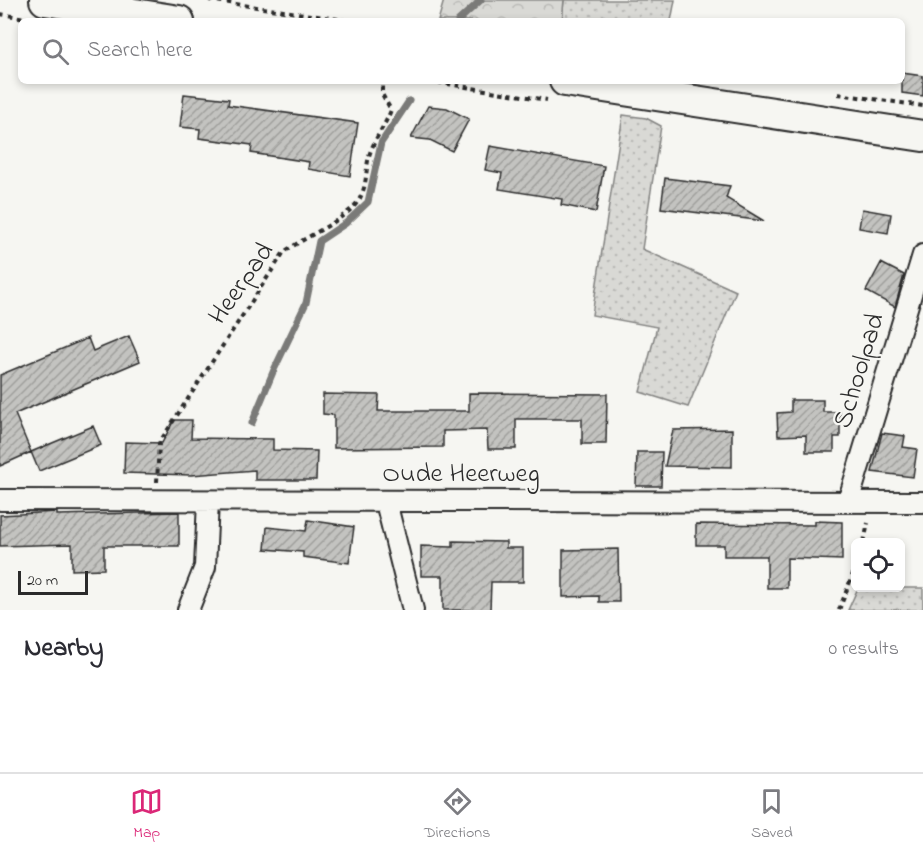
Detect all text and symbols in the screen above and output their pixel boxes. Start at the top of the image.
search box [18,18,905,84]
icon: search [39,35,72,68]
text: Search here [87,35,192,67]
street label: Heerpad [199,235,285,333]
street label: Schoolpad [824,309,896,433]
street label: Oude Heerweg [382,455,540,494]
map controls [851,538,905,592]
button: locate [851,538,905,592]
scale bar [18,568,88,596]
text: 20 m [27,569,58,593]
text: Nearby [24,630,103,668]
text: 0 results [828,635,899,664]
tab: Map [130,785,163,845]
tab: Directions [424,785,490,845]
tab: Saved [751,785,793,845]

